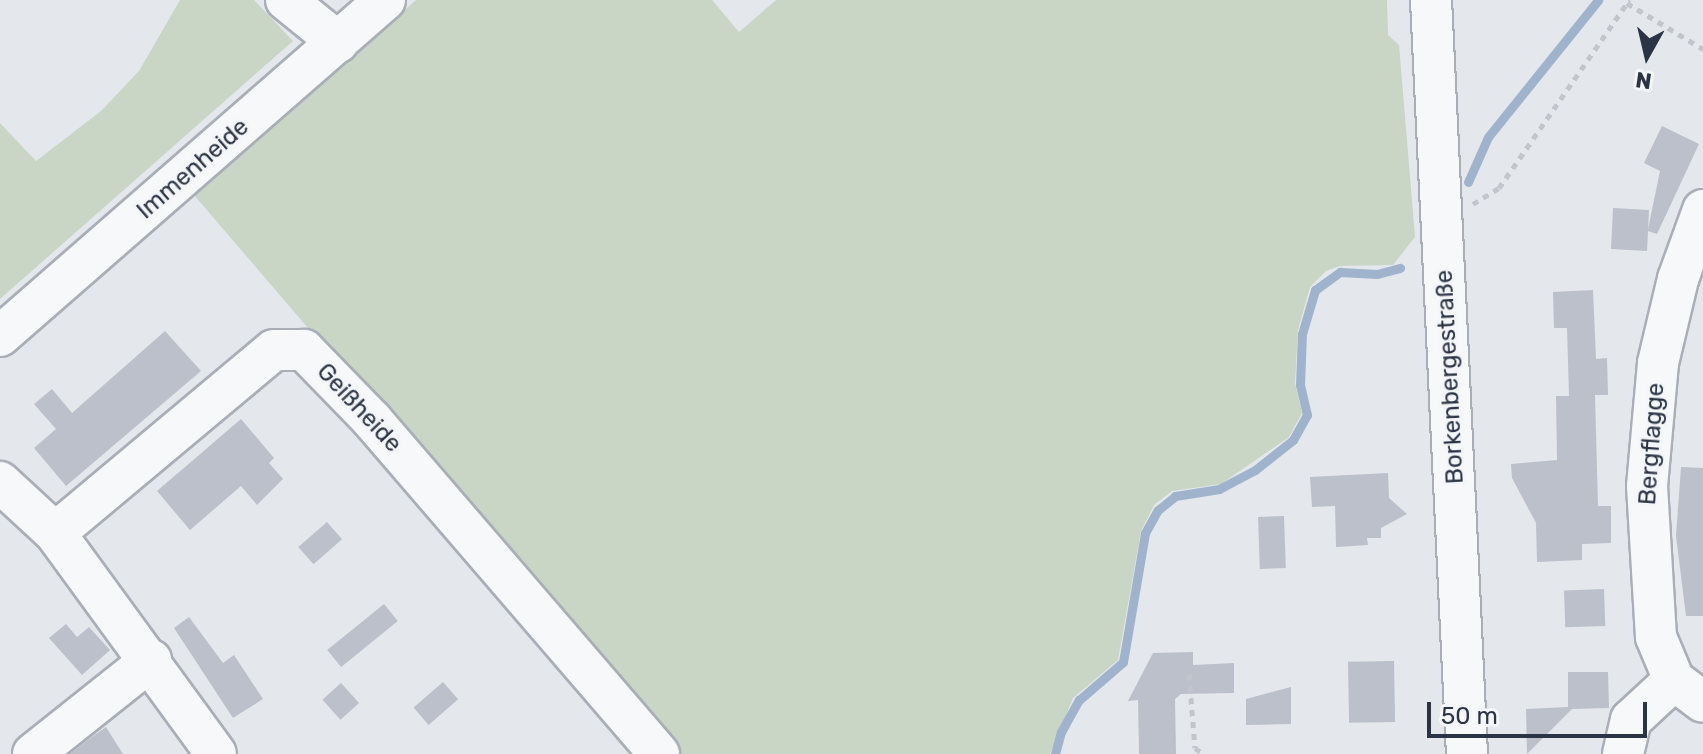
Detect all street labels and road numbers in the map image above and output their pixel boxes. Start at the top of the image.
street label: Immenheide [131,113,255,225]
street label: Borkenbergestraße [1430,269,1470,485]
street label: Geißheide [311,357,407,459]
street label: Bergflagge [1633,382,1671,506]

